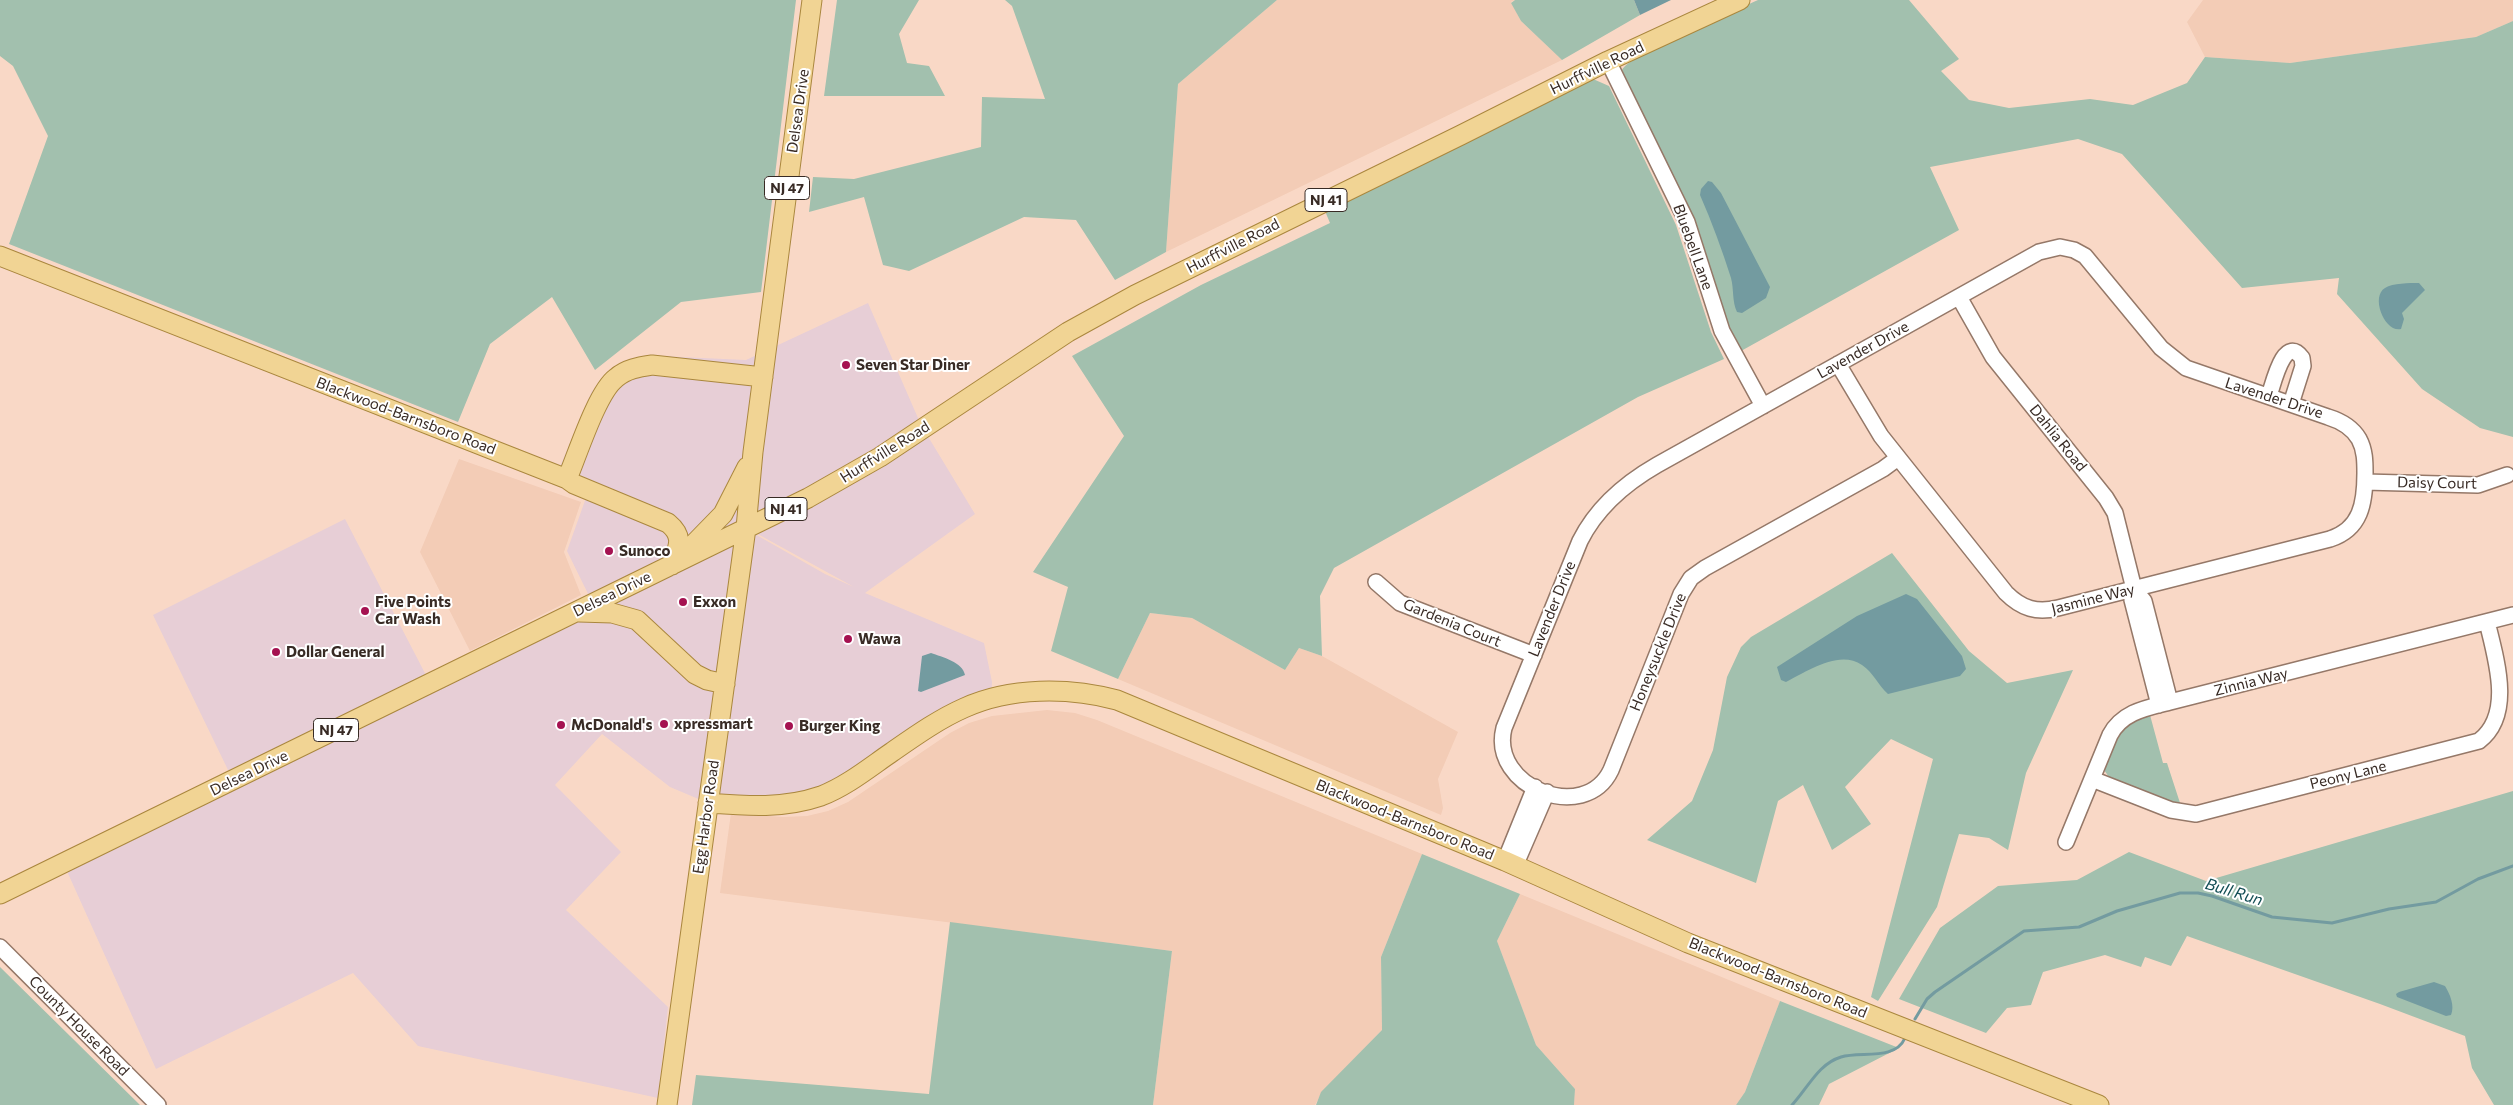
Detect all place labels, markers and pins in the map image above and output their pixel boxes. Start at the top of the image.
place label: Seven Star Diner [856,356,970,374]
marker: Seven Star Diner [840,359,852,371]
place label: Sunoco [619,542,670,560]
marker: Sunoco [603,545,615,557]
place label: Five Points Car Wash [375,593,451,628]
place label: Exxon [693,593,736,611]
marker: Exxon [677,596,689,608]
marker: Five Points Car Wash [359,605,371,617]
place label: Wawa [858,630,901,648]
marker: Wawa [842,633,854,645]
place label: Dollar General [286,643,385,661]
marker: Dollar General [270,646,282,658]
place label: xpressmart [674,715,753,733]
place label: McDonald's [571,716,652,734]
place label: Burger King [799,717,880,735]
marker: xpressmart [658,718,670,730]
marker: McDonald's [555,719,567,731]
marker: Burger King [783,720,795,732]

